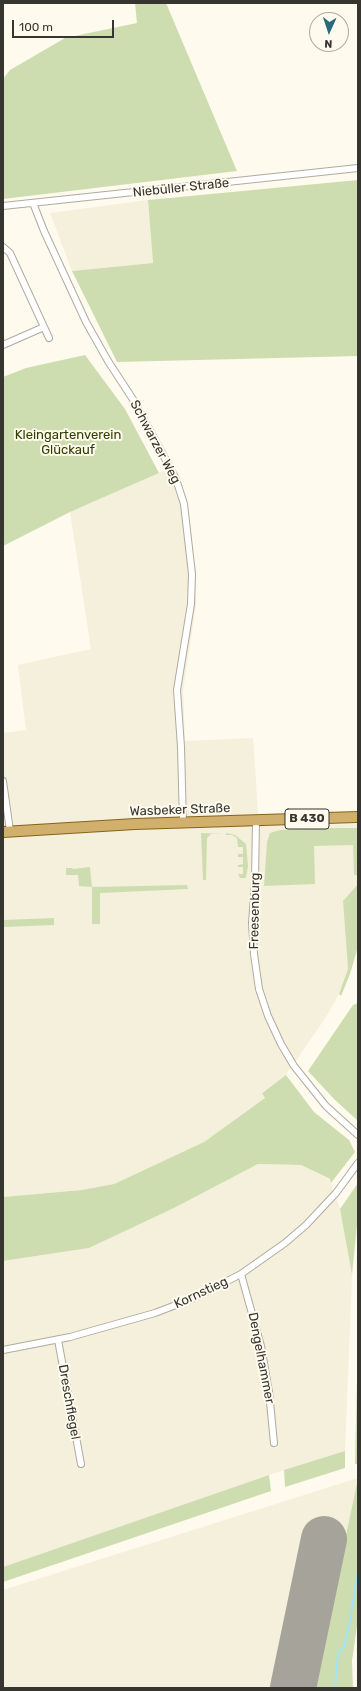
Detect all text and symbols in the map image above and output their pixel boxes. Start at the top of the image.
scale bar [14,12,116,38]
north arrow [309,12,349,52]
text: 100 m [19,20,53,34]
text: N [324,37,333,50]
street label: Niebüller Straße [132,175,230,201]
street label: Schwarzer Weg [126,397,184,487]
park label: Kleingartenverein Glückauf [15,427,121,458]
street label: Wasbeker Straße [129,800,231,820]
road number: B 430 [285,809,329,829]
street label: Freesenburg [247,873,263,949]
street label: Kornstieg [172,1274,230,1312]
street label: Dengelhammer [244,1311,278,1405]
street label: Dreschflegel [55,1363,83,1441]

